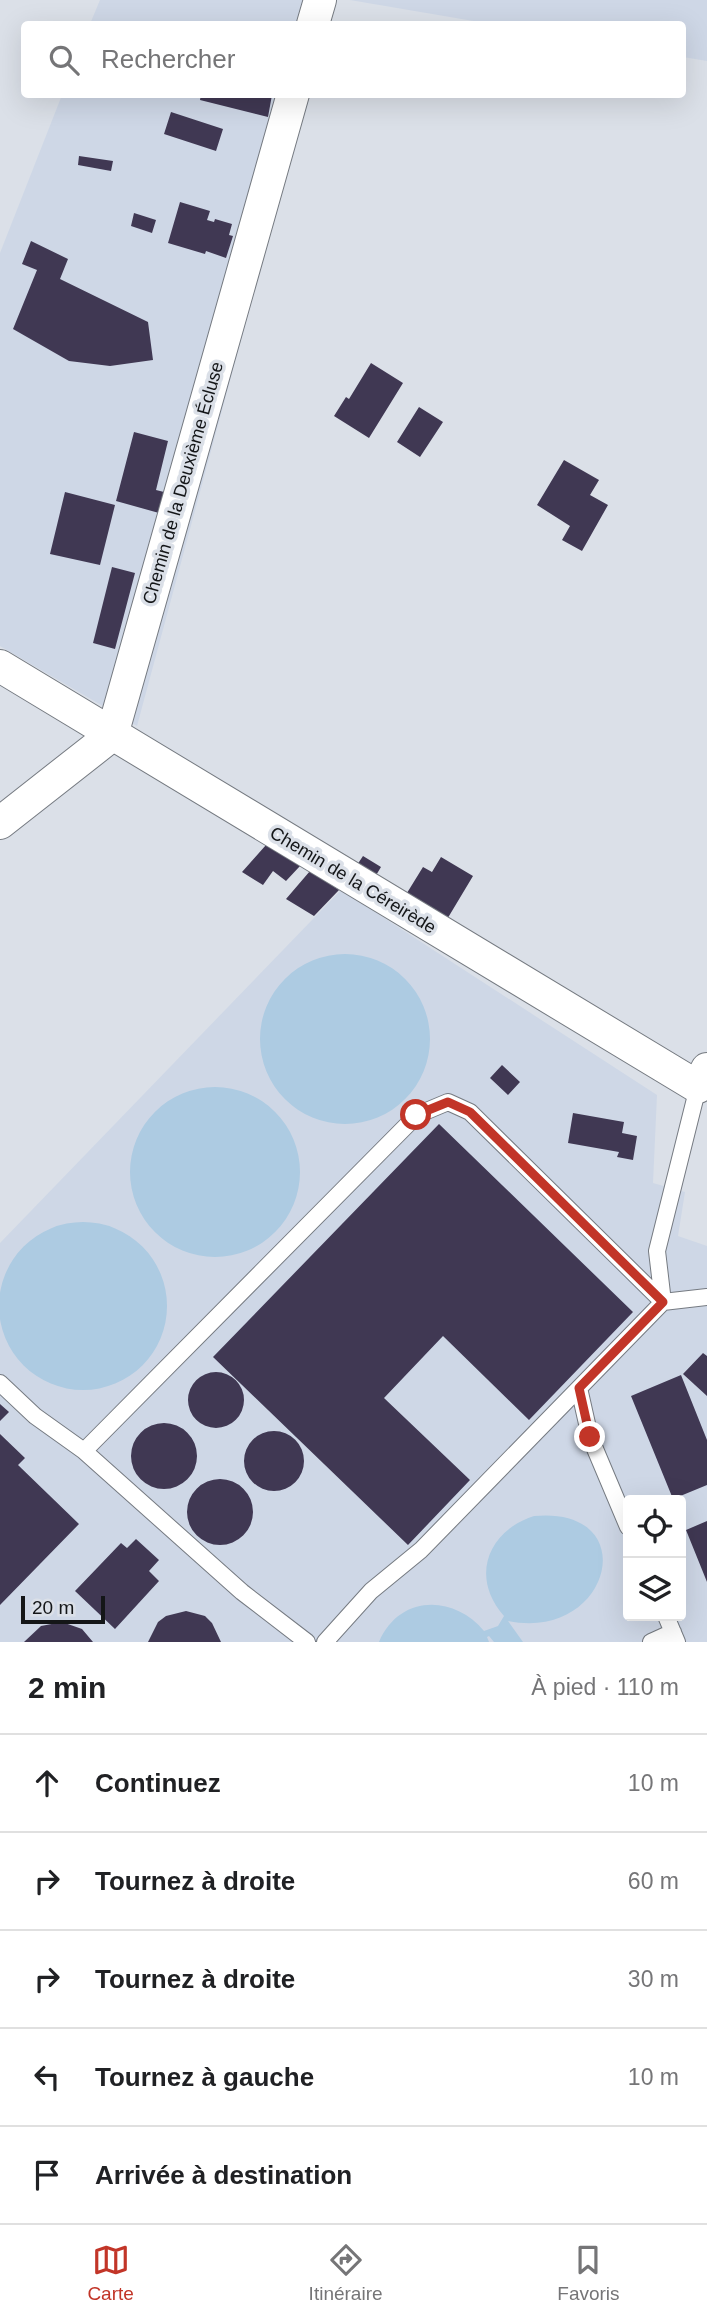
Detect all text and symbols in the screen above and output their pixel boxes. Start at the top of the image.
search box [21,21,686,98]
icon: search [45,41,83,79]
text: Rechercher [101,44,235,74]
street label: Chemin de la Deuxième Écluse [139,360,227,606]
street label: Chemin de la Céreirède [266,822,440,938]
route start [400,1099,431,1130]
route end [574,1421,605,1452]
map controls [623,1495,686,1621]
button: locate [623,1495,686,1558]
button: layers [623,1558,686,1621]
scale bar [21,1593,105,1625]
text: 20 m [32,1597,74,1618]
text: 2 min [28,1671,106,1704]
text: À pied · 110 m [531,1674,679,1700]
icon: ahead [28,1764,66,1802]
text: Continuez [95,1768,221,1798]
text: 10 m [628,1770,679,1796]
icon: right [28,1862,66,1900]
text: Tournez à droite [95,1866,295,1896]
text: 60 m [628,1868,679,1894]
icon: right [28,1960,66,1998]
text: Tournez à droite [95,1964,295,1994]
text: 30 m [628,1966,679,1992]
icon: left [28,2058,66,2096]
text: Tournez à gauche [95,2062,314,2092]
text: 10 m [628,2064,679,2090]
icon: arrive [28,2156,66,2194]
text: Arrivée à destination [95,2160,352,2190]
tab: Carte [87,2241,134,2305]
tab: Itinéraire [309,2241,383,2305]
tab: Favoris [557,2241,620,2305]

